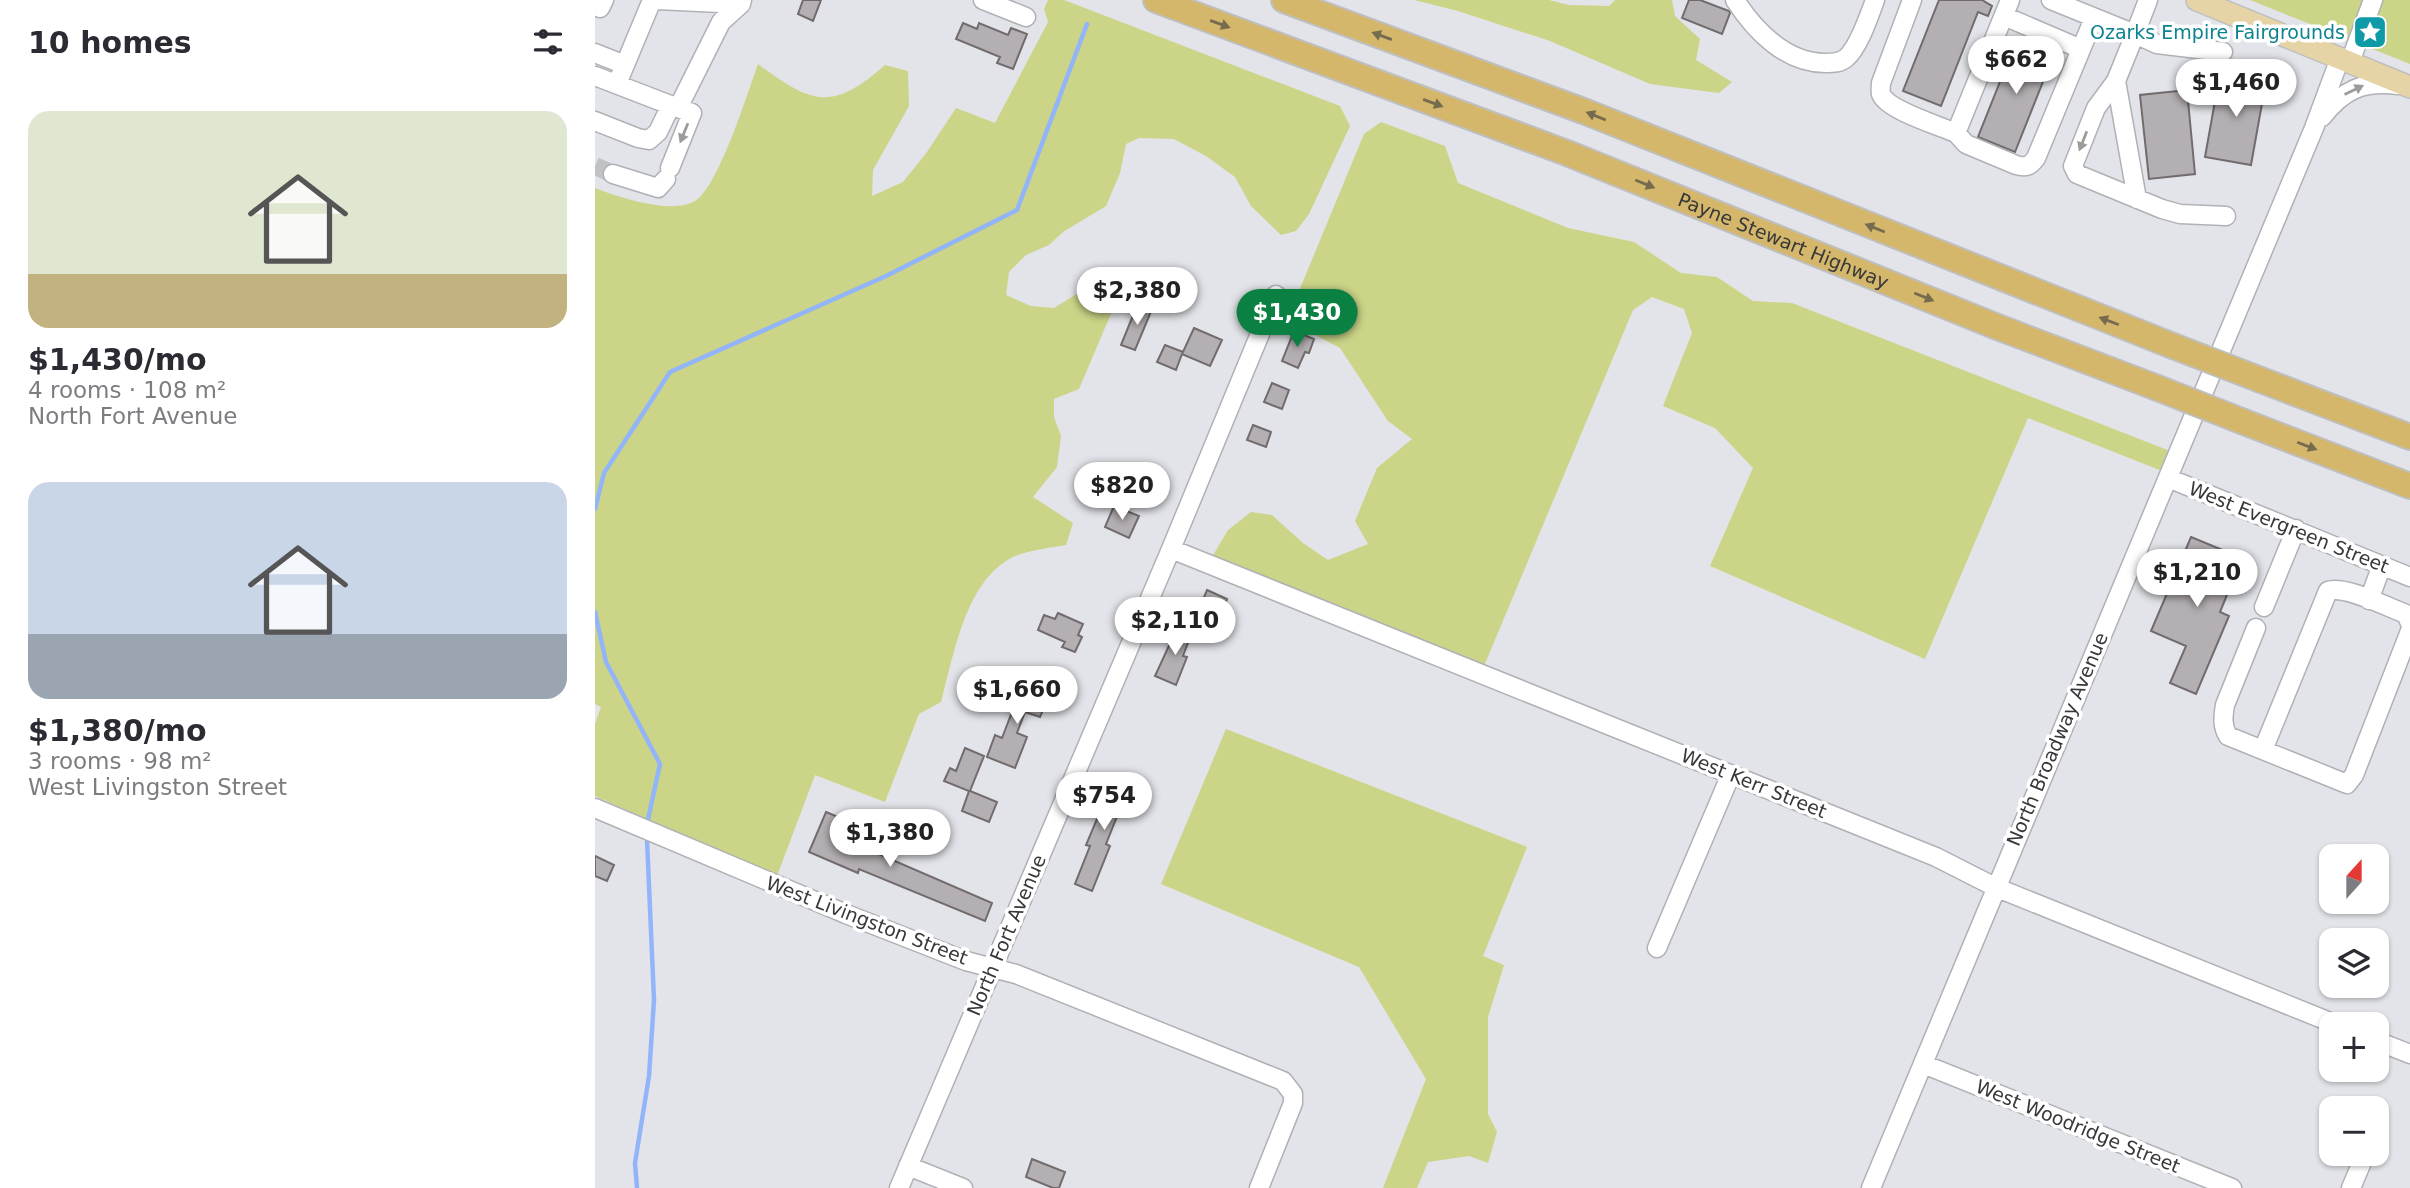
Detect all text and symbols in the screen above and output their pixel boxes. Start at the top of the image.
place icon: Ozarks Empire Fairgrounds [2351,13,2389,51]
one-way arrow [1209,18,1230,29]
place label: Ozarks Empire Fairgrounds [2090,21,2345,43]
icon: filters [529,23,567,61]
text: 10 homes [28,25,192,60]
one-way arrow [1372,31,1393,42]
pin: $662 [1975,36,2057,96]
text: $662 [1984,46,2048,72]
pin: $1,460 [2179,60,2293,119]
text: $1,460 [2192,69,2280,95]
one-way arrow [2344,85,2364,96]
one-way arrow [1422,98,1443,109]
one-way arrow [1585,110,1606,121]
one-way arrow [678,123,689,144]
one-way arrow [2078,130,2089,151]
icon: home [235,156,361,282]
one-way arrow [1635,179,1656,190]
street label: Payne Stewart Highway [1675,188,1892,293]
one-way arrow [1864,223,1885,234]
pin: $2,380 [1080,268,1194,327]
text: $2,380 [1093,277,1181,303]
pin: $1,430 [1240,290,1354,349]
one-way arrow [1914,292,1935,303]
text: $1,430 [1253,299,1341,325]
one-way arrow [2099,315,2120,326]
text: $1,430/mo [28,342,207,377]
text: 4 rooms · 108 m² [28,377,226,403]
text: North Fort Avenue [28,403,237,429]
one-way arrow [2297,441,2318,452]
pin: $820 [1081,462,1163,522]
text: $820 [1090,472,1154,498]
street label: West Evergreen Street [2186,477,2392,577]
icon: home [235,527,361,653]
pin: $1,210 [2140,550,2254,609]
text: $1,210 [2153,559,2241,585]
pin: $2,110 [1118,598,1232,657]
text: $2,110 [1131,607,1219,633]
street label: North Broadway Avenue [2002,629,2112,849]
pin: $1,660 [960,666,1074,726]
text: $1,660 [973,676,1061,702]
text: $1,380/mo [28,713,207,748]
street label: West Kerr Street [1678,744,1830,822]
text: 3 rooms · 98 m² [28,748,212,774]
pin: $754 [1063,772,1145,832]
text: West Livingston Street [28,774,287,800]
text: $754 [1072,782,1136,808]
pin: $1,380 [833,810,947,869]
text: $1,380 [846,819,934,845]
north arrow [2319,844,2389,914]
map controls [2319,844,2389,1166]
street label: North Fort Avenue [962,851,1050,1019]
street label: West Livingston Street [763,871,971,969]
button: layers [2319,928,2389,998]
button: + [2319,1012,2389,1082]
street label: West Woodridge Street [1973,1075,2183,1177]
button: − [2319,1096,2389,1166]

